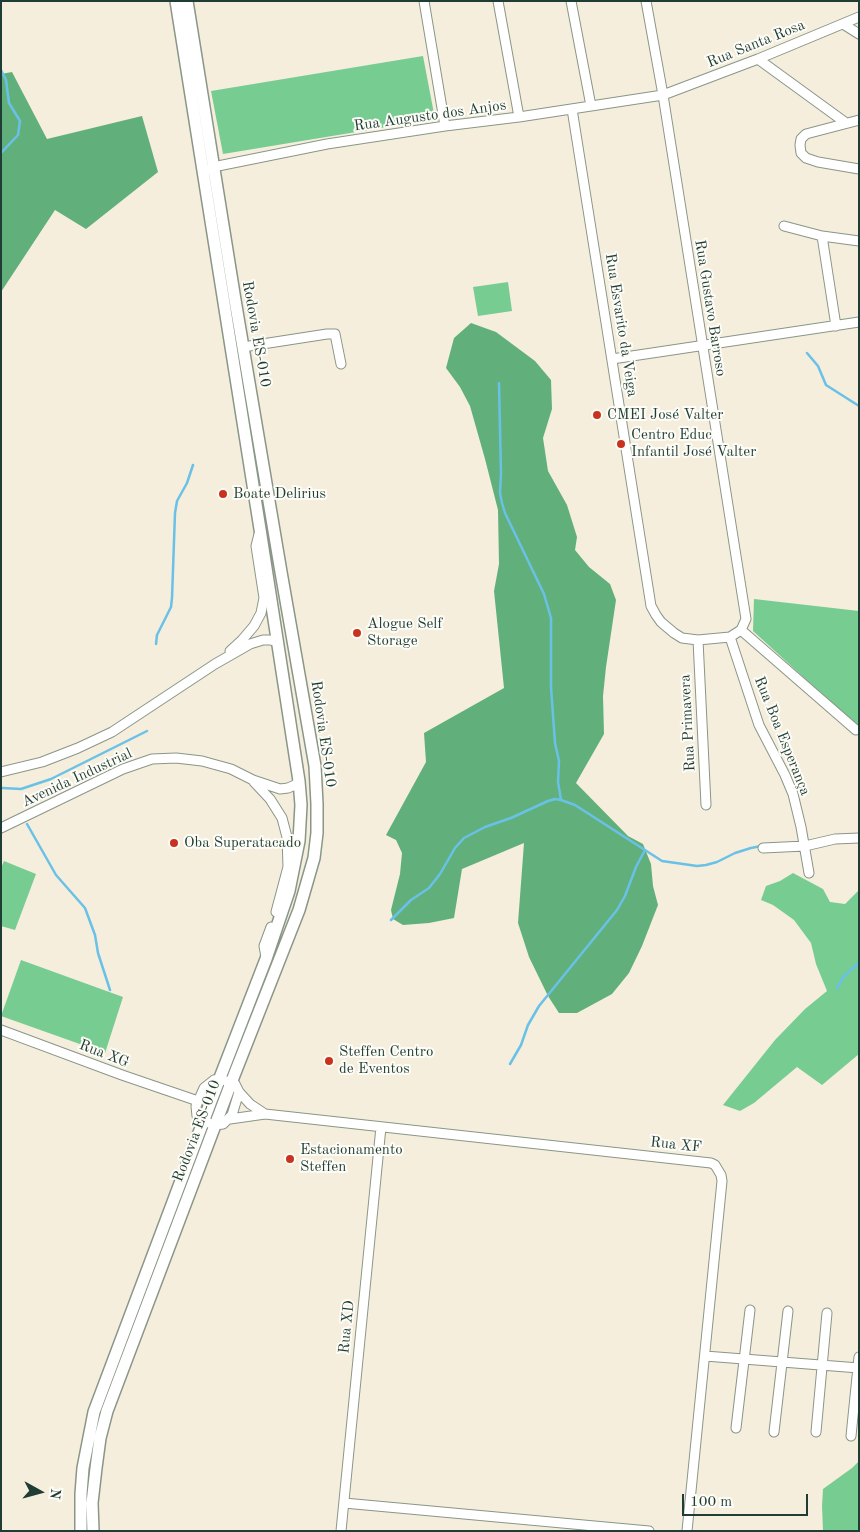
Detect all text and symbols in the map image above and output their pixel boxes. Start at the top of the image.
street label: Rua Santa Rosa [704,16,808,72]
street label: Rua Augusto dos Anjos [353,96,507,136]
street label: Rua Gustavo Barroso [690,238,730,378]
street label: Rua Esvarito da Veiga [601,252,641,398]
street label: Rodovia ES-010 [238,279,274,389]
place label: CMEI José Valter [607,406,723,424]
marker: CMEI José Valter [591,409,603,421]
place label: Centro Educ Infantil José Valter [631,426,756,461]
marker: Centro Educ Infantil José Valter [615,438,627,450]
place label: Boate Delirius [233,485,326,503]
marker: Boate Delirius [217,488,229,500]
place label: Alogue Self Storage [367,615,442,650]
marker: Alogue Self Storage [351,627,363,639]
street label: Rua Primavera [676,674,700,772]
street label: Rua Boa Esperança [750,674,814,798]
street label: Rodovia ES-010 [307,679,339,789]
street label: Avenida Industrial [19,745,135,811]
place label: Oba Superatacado [184,834,301,852]
marker: Oba Superatacado [168,837,180,849]
street label: Rua XG [76,1036,132,1072]
place label: Steffen Centro de Eventos [339,1043,433,1078]
marker: Steffen Centro de Eventos [323,1055,335,1067]
street label: Rodovia ES-010 [169,1077,225,1185]
street label: Rua XF [649,1133,703,1157]
place label: Estacionamento Steffen [300,1141,403,1176]
marker: Estacionamento Steffen [284,1153,296,1165]
street label: Rua XD [335,1300,359,1354]
north arrow [15,1467,65,1517]
scale bar [685,1484,811,1516]
text: N [47,1488,62,1500]
text: 100 m [690,1495,732,1510]

